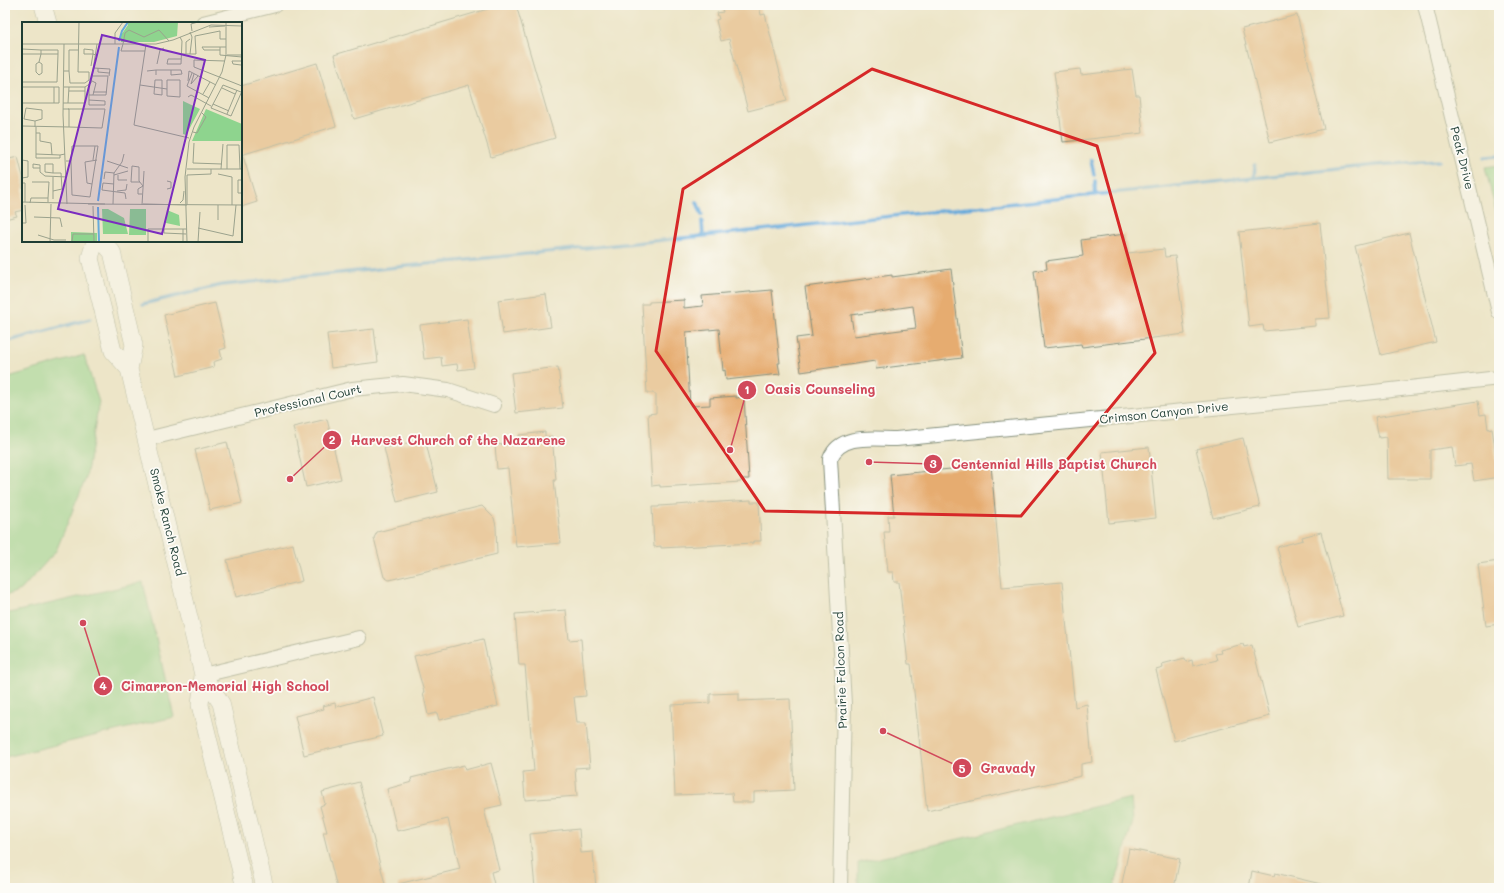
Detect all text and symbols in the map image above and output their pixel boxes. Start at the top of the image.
inset map [22,22,242,242]
street label: Peak Drive [1447,125,1478,191]
callout: Oasis Counseling [737,377,883,402]
street label: Professional Court [253,380,363,420]
text: Oasis Counseling [765,380,876,397]
text: 1 [744,381,750,397]
street label: Crimson Canyon Drive [1099,397,1229,427]
callout: Harvest Church of the Nazarene [322,428,573,453]
text: 2 [329,431,336,447]
text: Harvest Church of the Nazarene [350,431,566,448]
callout: Centennial Hills Baptist Church [923,452,1165,477]
text: 3 [929,455,937,471]
text: Centennial Hills Baptist Church [951,455,1157,472]
street label: Smoke Ranch Road [147,466,189,578]
street label: Prairie Falcon Road [830,611,850,729]
callout: Cimarron-Memorial High School [93,674,338,699]
text: 4 [99,677,107,693]
text: Cimarron-Memorial High School [121,677,329,694]
callout: Gravady [952,756,1043,781]
text: Gravady [980,759,1036,777]
text: 5 [958,760,966,776]

